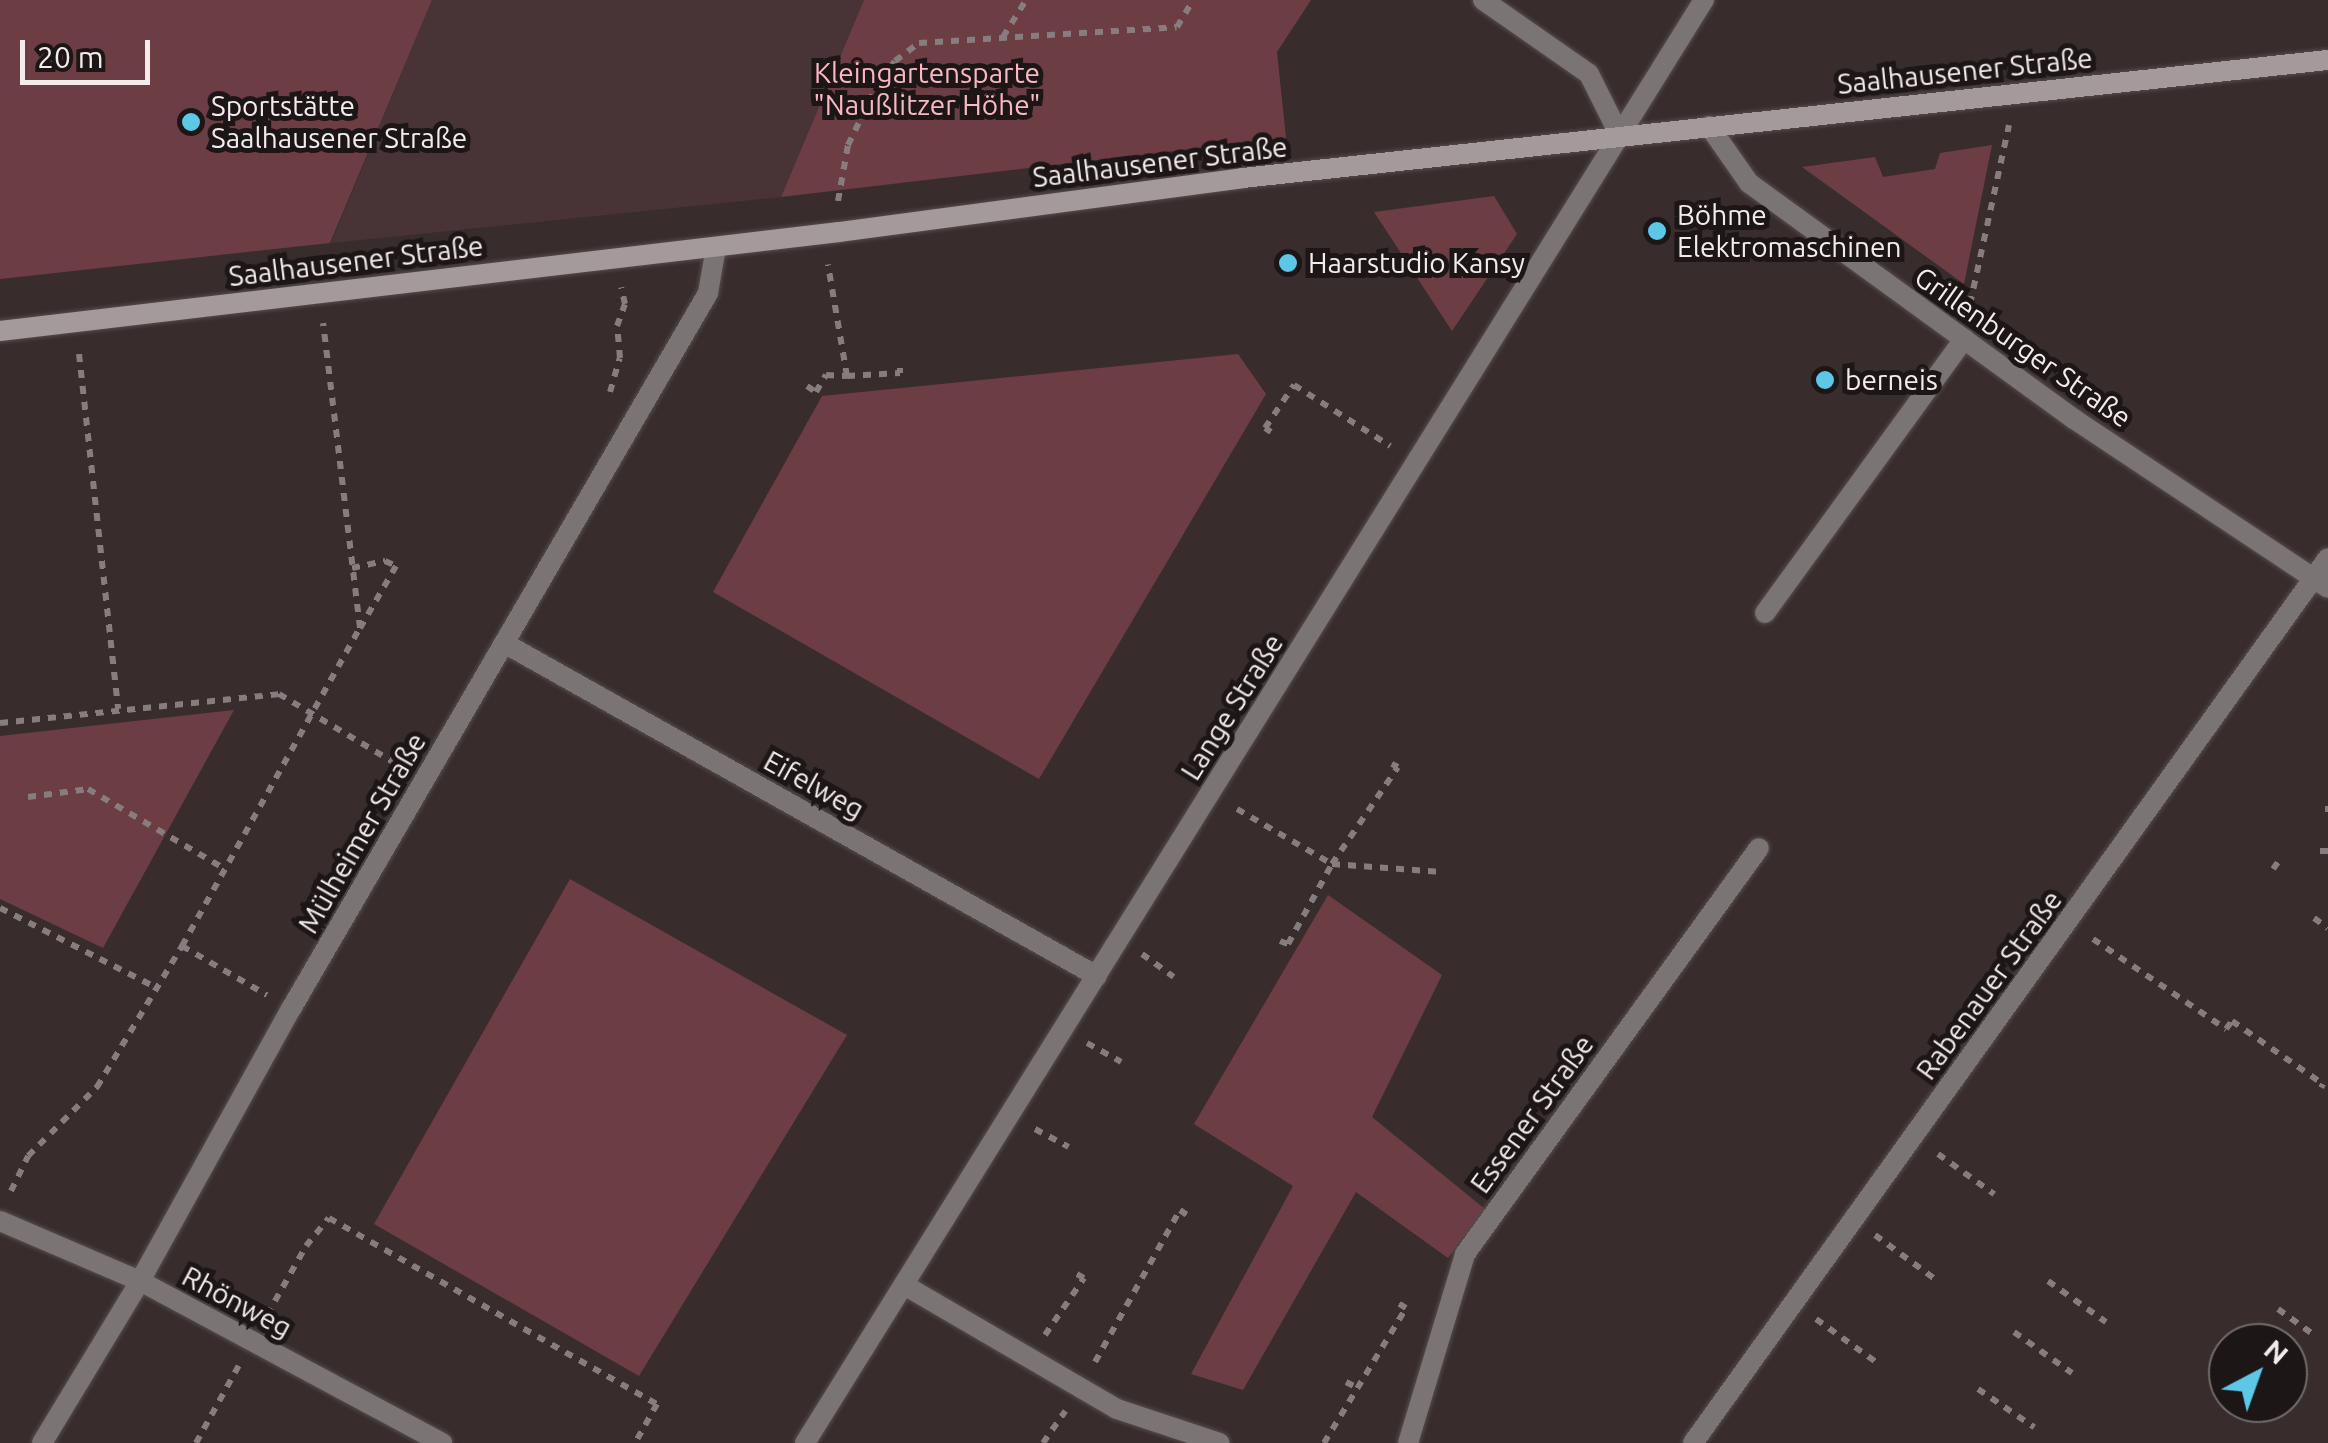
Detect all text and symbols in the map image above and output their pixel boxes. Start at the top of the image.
scale bar [25,20,155,82]
text: 20 m [37,40,104,74]
street label: Saalhausener Straße [1836,41,2094,101]
park label: Kleingartensparte "Naußlitzer Höhe" [814,56,1040,122]
place label: Sportstätte Saalhausener Straße [211,89,467,155]
marker: Sportstätte Saalhausener Straße [180,111,202,133]
street label: Saalhausener Straße [1031,130,1289,194]
place label: Böhme Elektromaschinen [1677,198,1902,264]
marker: Böhme Elektromaschinen [1646,220,1668,242]
street label: Saalhausener Straße [227,229,485,293]
place label: Haarstudio Kansy [1308,246,1525,280]
marker: Haarstudio Kansy [1277,252,1299,274]
street label: Grillenburger Straße [1908,260,2138,434]
place label: berneis [1845,363,1938,397]
marker: berneis [1814,369,1836,391]
street label: Lange Straße [1174,628,1290,786]
street label: Mülheimer Straße [291,727,433,939]
street label: Eifelweg [758,744,870,826]
street label: Rabenauer Straße [1909,884,2069,1086]
street label: Essener Straße [1463,1029,1601,1199]
street label: Rhönweg [177,1259,297,1345]
north arrow [2208,1323,2308,1423]
text: N [2259,1333,2295,1370]

